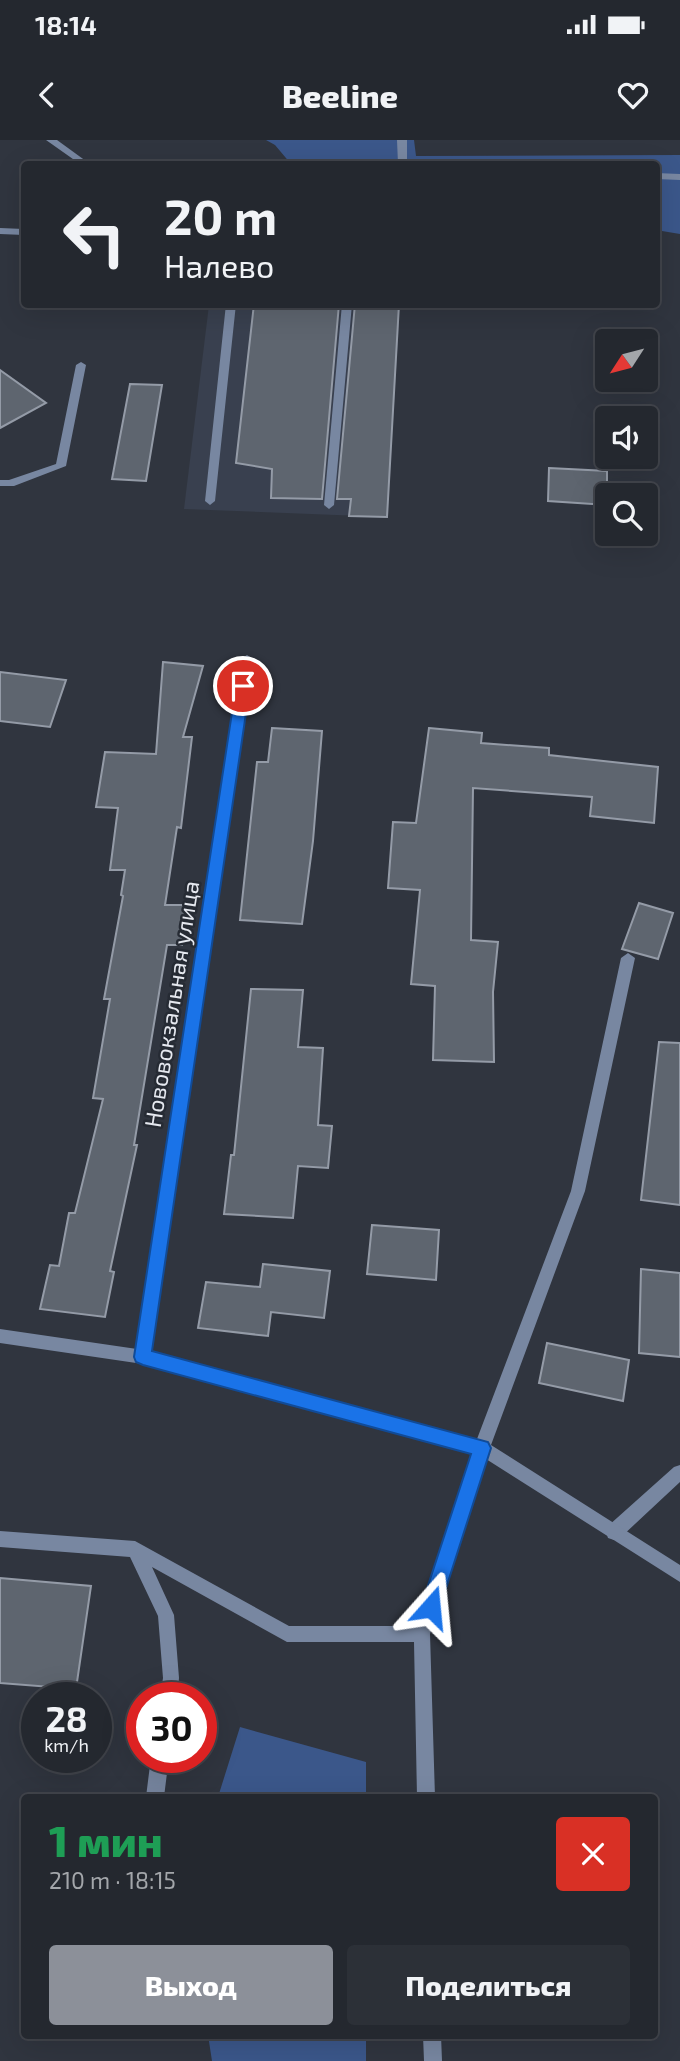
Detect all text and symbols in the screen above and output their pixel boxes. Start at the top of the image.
text: 18:14 [35,9,97,40]
icon: back [28,76,66,114]
text: Beeline [282,76,398,114]
icon: heart [614,76,652,114]
text: 20 m [164,186,277,245]
icon: left [49,189,140,280]
text: Налево [164,246,274,284]
north arrow [595,329,658,392]
map controls [595,329,658,546]
button: sound [595,406,658,469]
button: search [595,483,658,546]
pin [213,656,273,716]
icon: arrive [224,667,262,705]
street label: Нововокзальная улица [138,879,205,1129]
position arrow [394,1570,468,1644]
speed limit sign: 30 [126,1682,217,1773]
text: 28 [45,1697,88,1739]
text: km/h [44,1734,89,1756]
text: 1 мин [49,1815,163,1865]
button: close [556,1817,630,1891]
text: 210 m · 18:15 [49,1866,176,1894]
button: Выход [49,1945,333,2025]
button: Поделиться [347,1945,630,2025]

